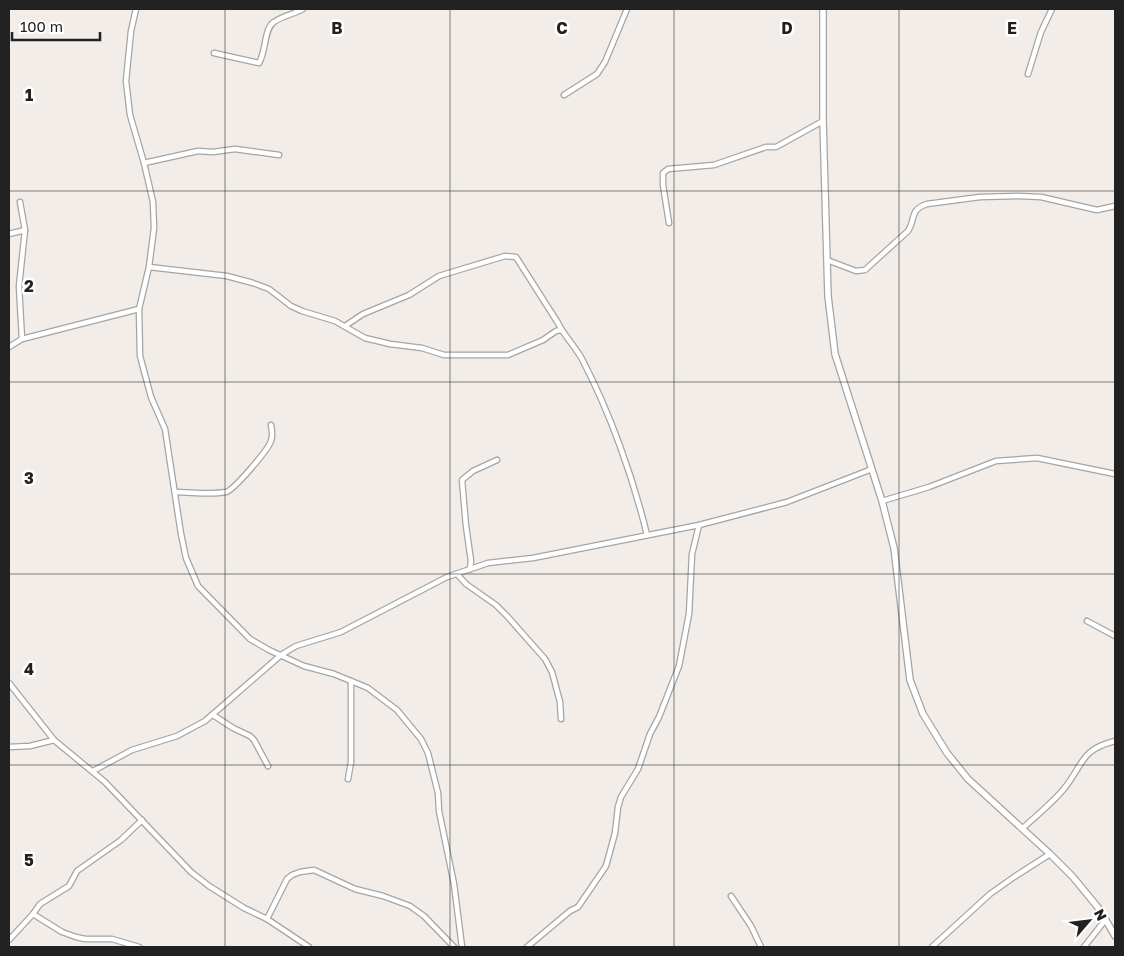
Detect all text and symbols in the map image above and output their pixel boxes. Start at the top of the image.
scale bar [12,10,100,42]
text: 100 m [20,17,63,35]
text: B [331,18,343,38]
text: C [556,18,568,38]
text: D [781,18,793,38]
text: E [1007,18,1017,38]
text: 1 [25,85,33,105]
text: 2 [24,276,34,296]
text: 3 [24,468,34,488]
text: 4 [24,659,34,679]
text: 5 [24,850,34,870]
north arrow [1064,896,1114,946]
text: N [1091,906,1111,923]

